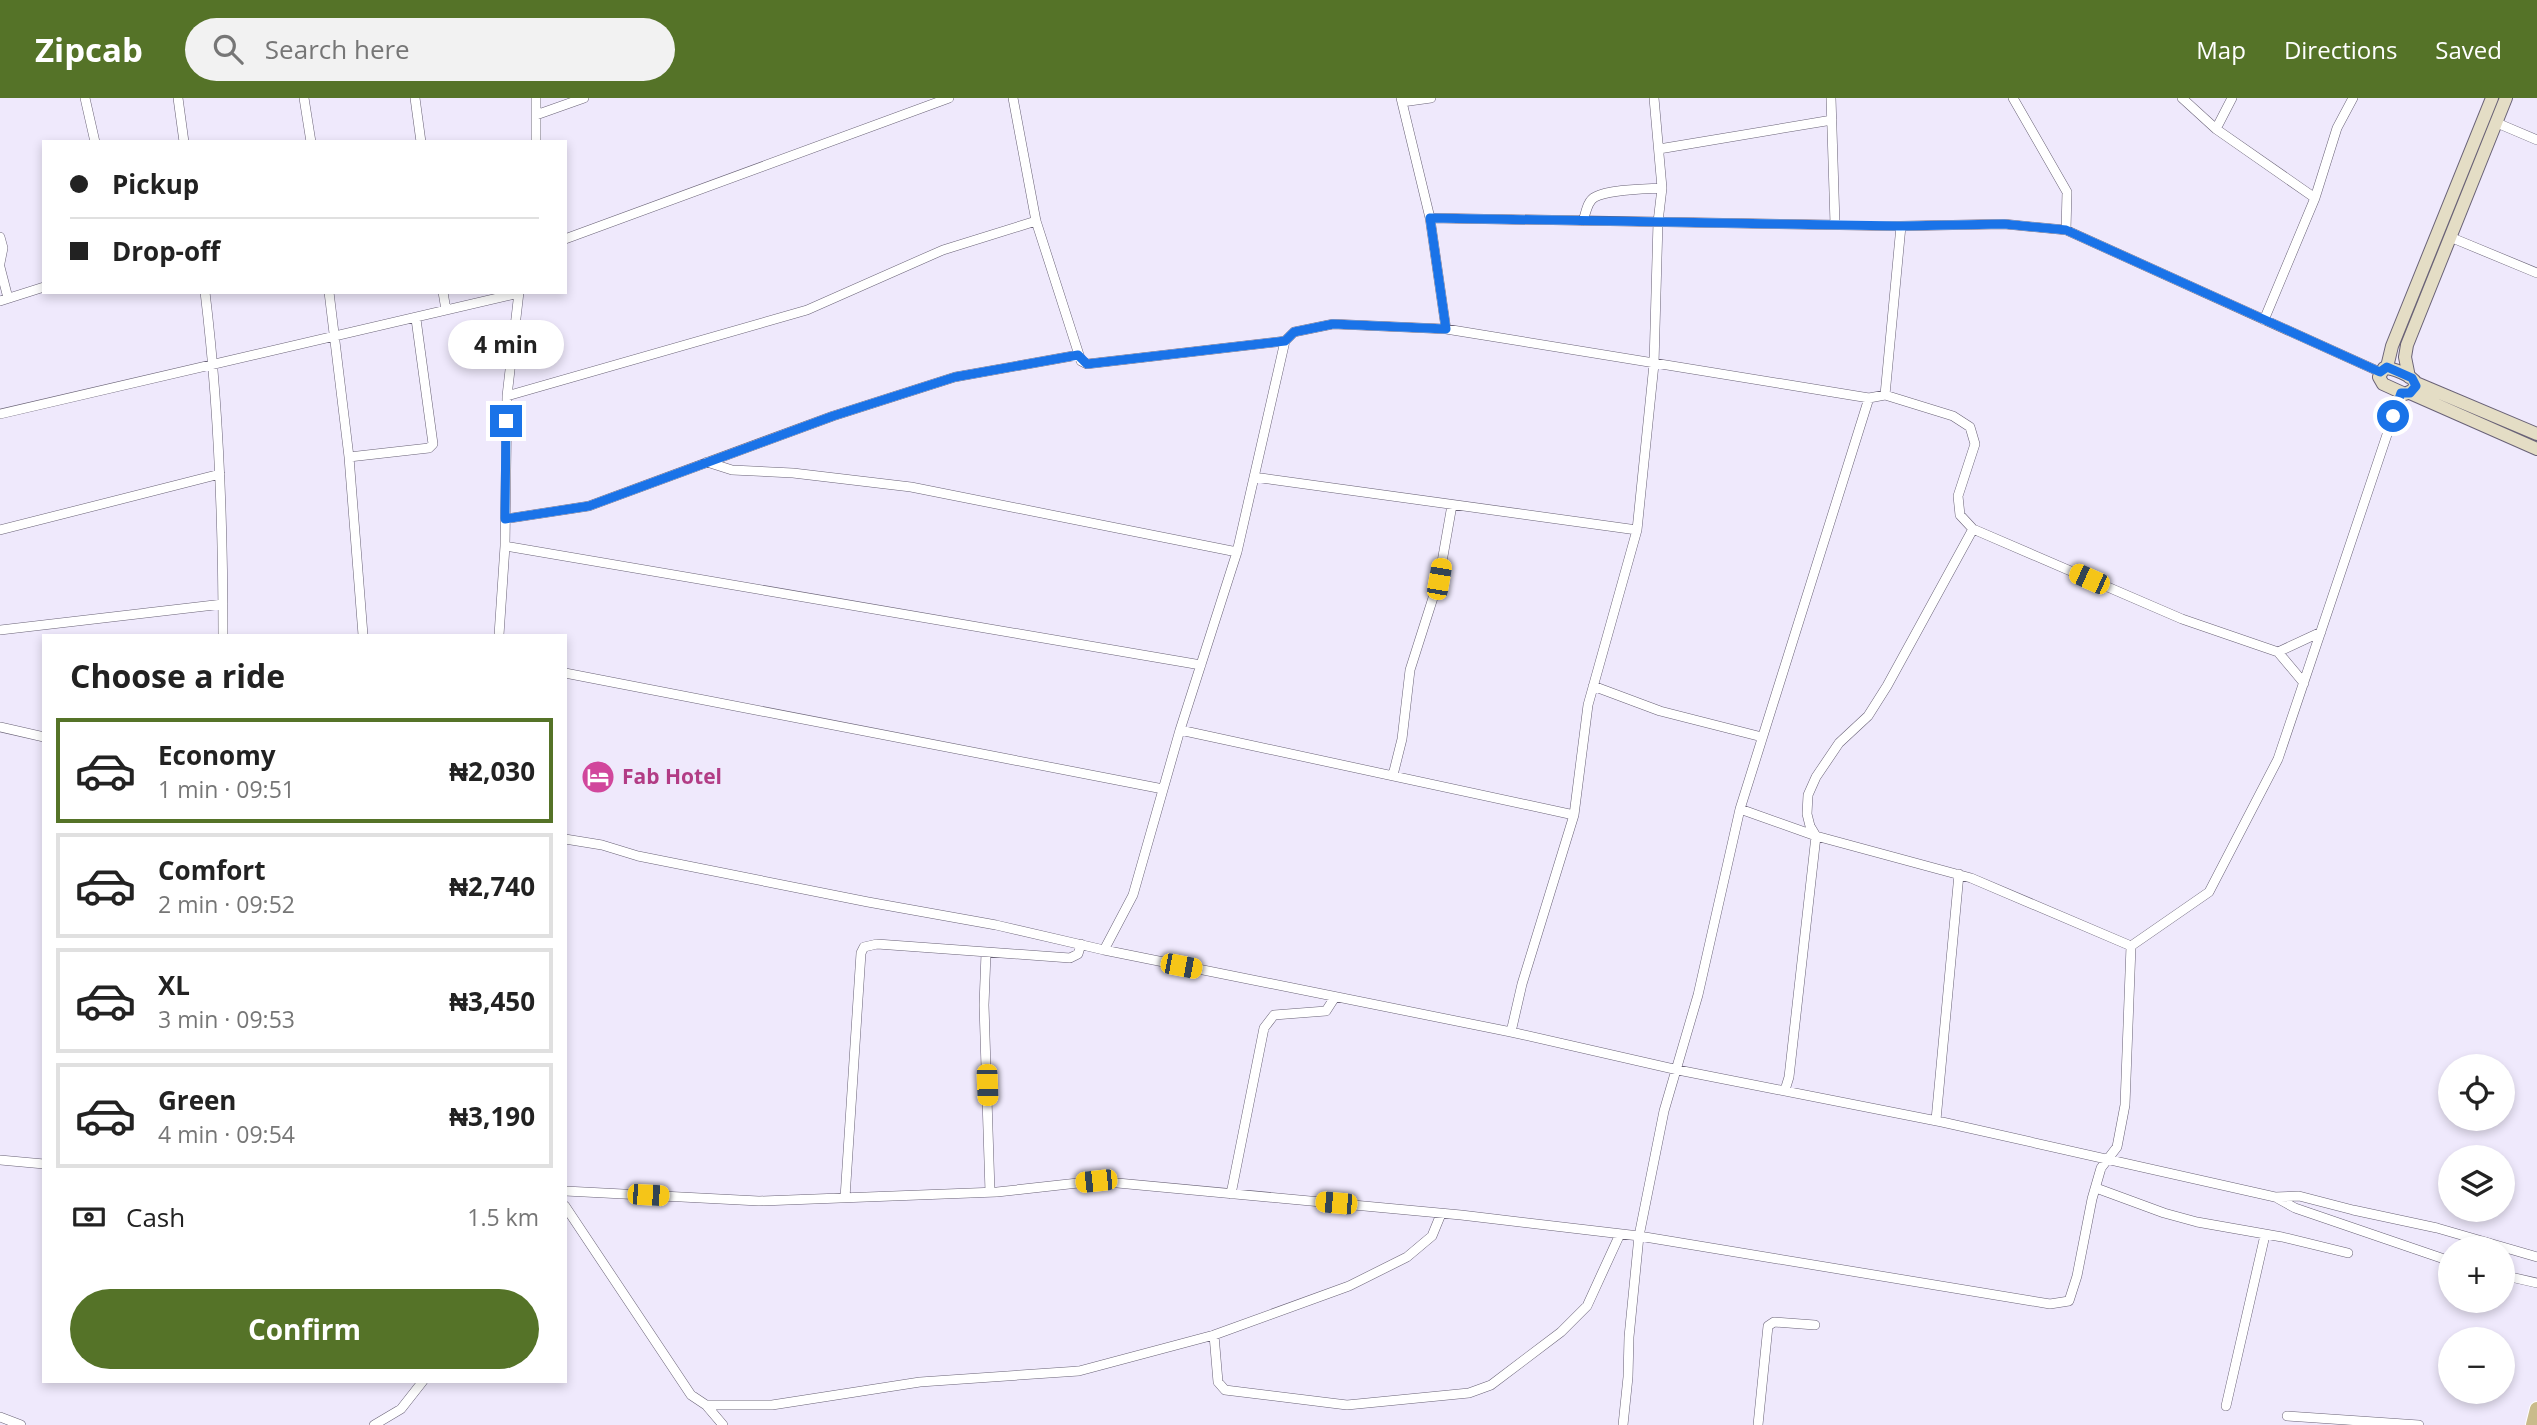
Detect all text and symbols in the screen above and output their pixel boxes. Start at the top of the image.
search box [185,18,675,81]
text: Zipcab [35,27,143,72]
icon: search [209,30,247,68]
text: Search here [265,31,410,67]
text: Map [2196,33,2246,66]
text: Directions [2284,33,2397,66]
text: Saved [2435,33,2502,66]
text: Pickup [112,166,199,202]
text: Drop-off [112,233,220,269]
callout: 4 min [448,320,564,368]
text: 4 min [474,328,538,360]
route start [2377,400,2409,432]
route end [490,405,522,437]
car [1426,556,1453,602]
car [2066,561,2113,597]
text: Choose a ride [70,654,285,697]
text: Economy [158,737,276,773]
icon: car [74,739,137,802]
text: ₦2,030 [449,753,535,789]
hotel icon: Fab Hotel [579,758,617,796]
place label: Fab Hotel [622,762,722,790]
text: 1 min · 09:51 [158,773,295,805]
text: Comfort [158,852,265,888]
icon: car [74,854,137,917]
text: ₦2,740 [449,868,535,904]
text: 2 min · 09:52 [158,888,295,920]
car [1159,952,1204,980]
text: XL [158,967,190,1003]
icon: car [74,969,137,1032]
text: ₦3,450 [449,983,535,1019]
text: 3 min · 09:53 [158,1003,295,1035]
map controls [2438,1054,2515,1404]
button: locate [2438,1054,2515,1131]
car [976,1064,999,1106]
text: Green [158,1082,236,1118]
icon: car [74,1084,137,1147]
text: ₦3,190 [449,1098,535,1134]
text: 4 min · 09:54 [158,1118,295,1150]
button: layers [2438,1145,2515,1222]
car [1075,1168,1118,1194]
car [627,1183,670,1207]
car [1315,1191,1358,1215]
icon: cash [70,1198,108,1236]
text: Cash [126,1199,185,1235]
text: 1.5 km [467,1201,539,1233]
button: + [2438,1236,2515,1313]
button: Confirm [70,1289,539,1369]
button: − [2438,1327,2515,1404]

